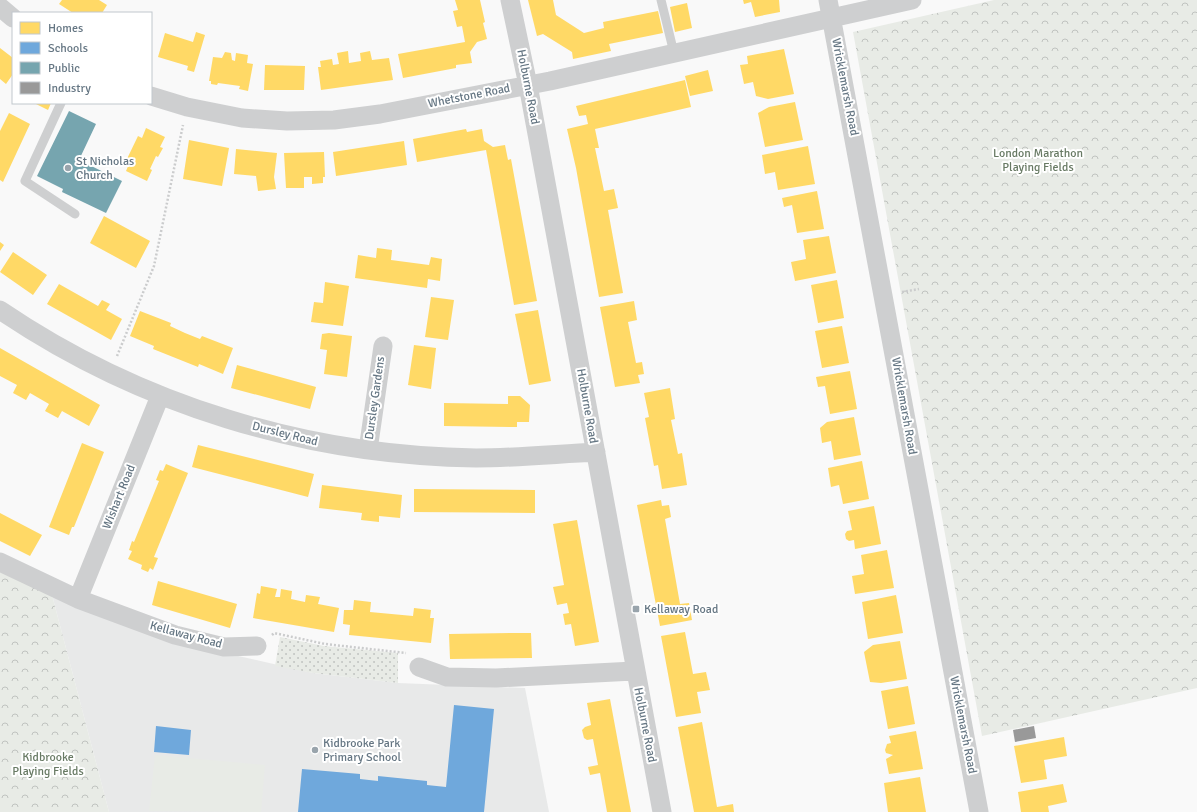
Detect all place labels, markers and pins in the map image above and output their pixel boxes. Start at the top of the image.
place label: St Nicholas Church [76,154,134,183]
marker: St Nicholas Church [63,163,73,173]
place label: Kellaway Road [644,602,718,617]
marker: Kellaway Road [631,604,641,614]
place label: Kidbrooke Park Primary School [323,736,401,765]
marker: Kidbrooke Park Primary School [310,745,320,755]

